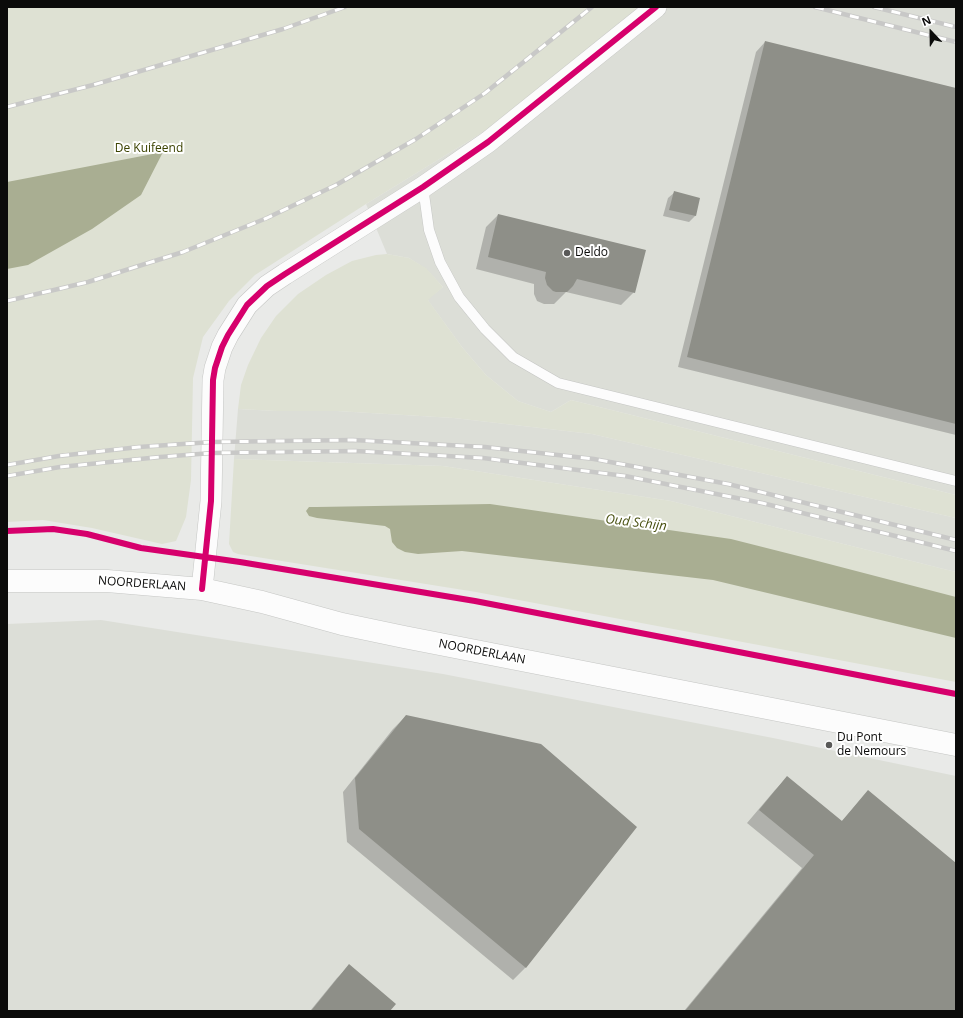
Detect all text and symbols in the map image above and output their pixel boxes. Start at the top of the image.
north arrow [911,12,951,52]
text: N [919,12,933,29]
park label: De Kuifeend [115,142,183,156]
place label: Deldo [575,246,608,260]
marker: Deldo [562,248,572,258]
water label: Oud Schijn [604,511,668,535]
street label: NOORDERLAAN [97,574,187,594]
street label: NOORDERLAAN [437,637,527,667]
place label: Du Pont de Nemours [837,731,906,759]
marker: Du Pont de Nemours [824,740,834,750]

